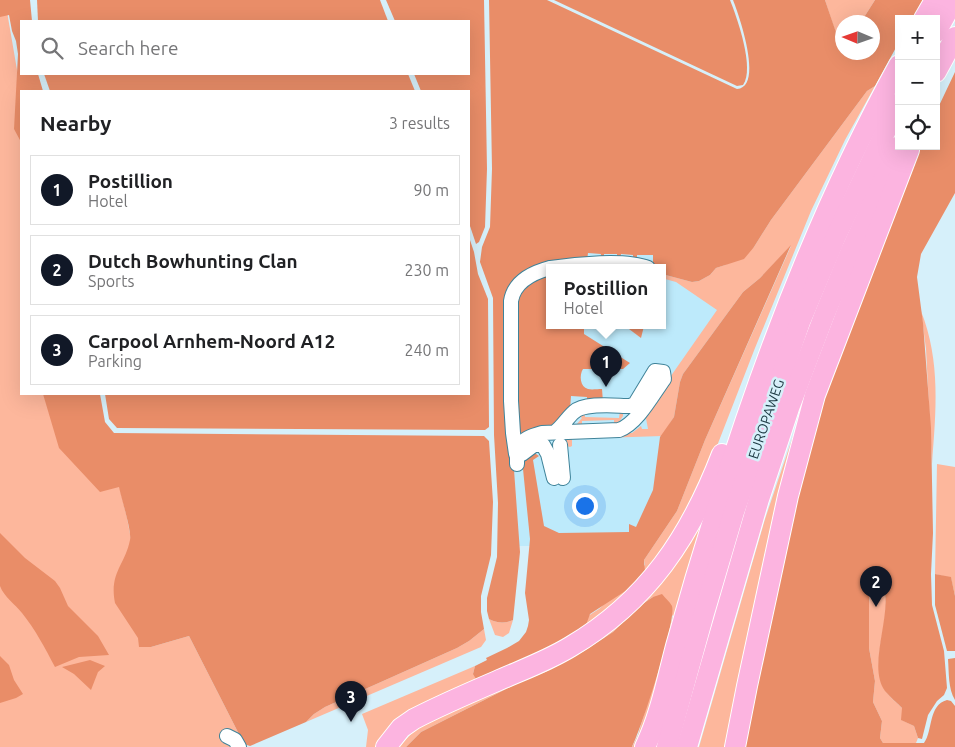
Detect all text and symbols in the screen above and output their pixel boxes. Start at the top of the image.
north arrow [835,15,880,60]
map controls [895,15,940,150]
button: + [895,15,940,60]
search box [20,20,470,75]
icon: search [38,34,66,62]
text: Search here [78,37,178,59]
button: − [895,60,940,105]
button: locate [895,105,940,150]
text: Nearby [40,111,111,135]
text: 3 results [389,114,450,132]
text: Postillion [88,170,173,192]
text: 1 [52,181,62,199]
text: 90 m [413,181,449,199]
text: Hotel [88,192,128,210]
text: Dutch Bowhunting Clan [88,250,298,272]
text: 2 [52,261,62,279]
text: 230 m [404,261,449,279]
popup [546,264,666,329]
text: Sports [88,272,134,290]
text: Postillion [564,277,649,299]
text: Hotel [564,299,603,317]
text: Carpool Arnhem-Noord A12 [88,330,335,352]
text: 3 [52,341,62,359]
text: 240 m [404,341,449,359]
pin: 1 [590,346,622,387]
text: Parking [88,352,142,370]
street label: EUROPAWEG [745,377,787,461]
your location [572,493,598,519]
pin: 2 [860,566,892,607]
pin: 3 [335,681,367,722]

